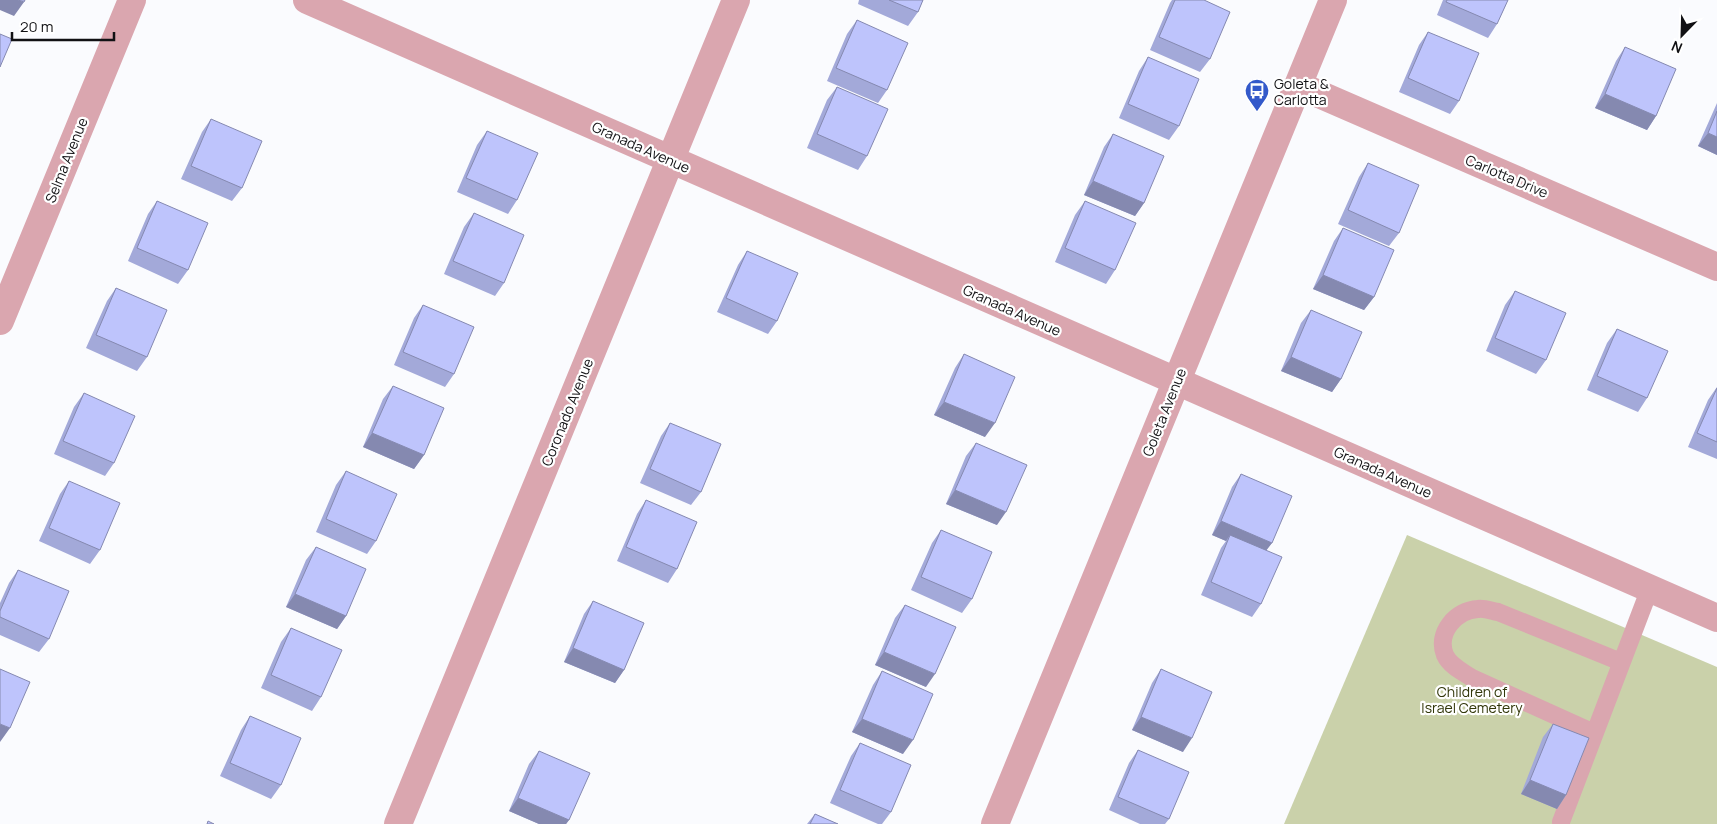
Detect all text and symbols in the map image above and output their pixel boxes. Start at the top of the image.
scale bar [12,10,115,42]
north arrow [1657,10,1707,60]
text: 20 m [20,16,53,37]
text: N [1668,37,1685,58]
place label: Goleta & Carlotta [1274,74,1329,109]
bus stop icon: Goleta & Carlotta [1244,78,1270,112]
street label: Selma Avenue [40,115,92,205]
street label: Granada Avenue [589,117,693,177]
street label: Carlotta Drive [1463,150,1551,202]
street label: Granada Avenue [960,280,1064,340]
street label: Coronado Avenue [537,355,597,469]
street label: Goleta Avenue [1138,365,1190,459]
street label: Granada Avenue [1331,442,1435,502]
park label: Children of Israel Cemetery [1421,682,1523,717]

